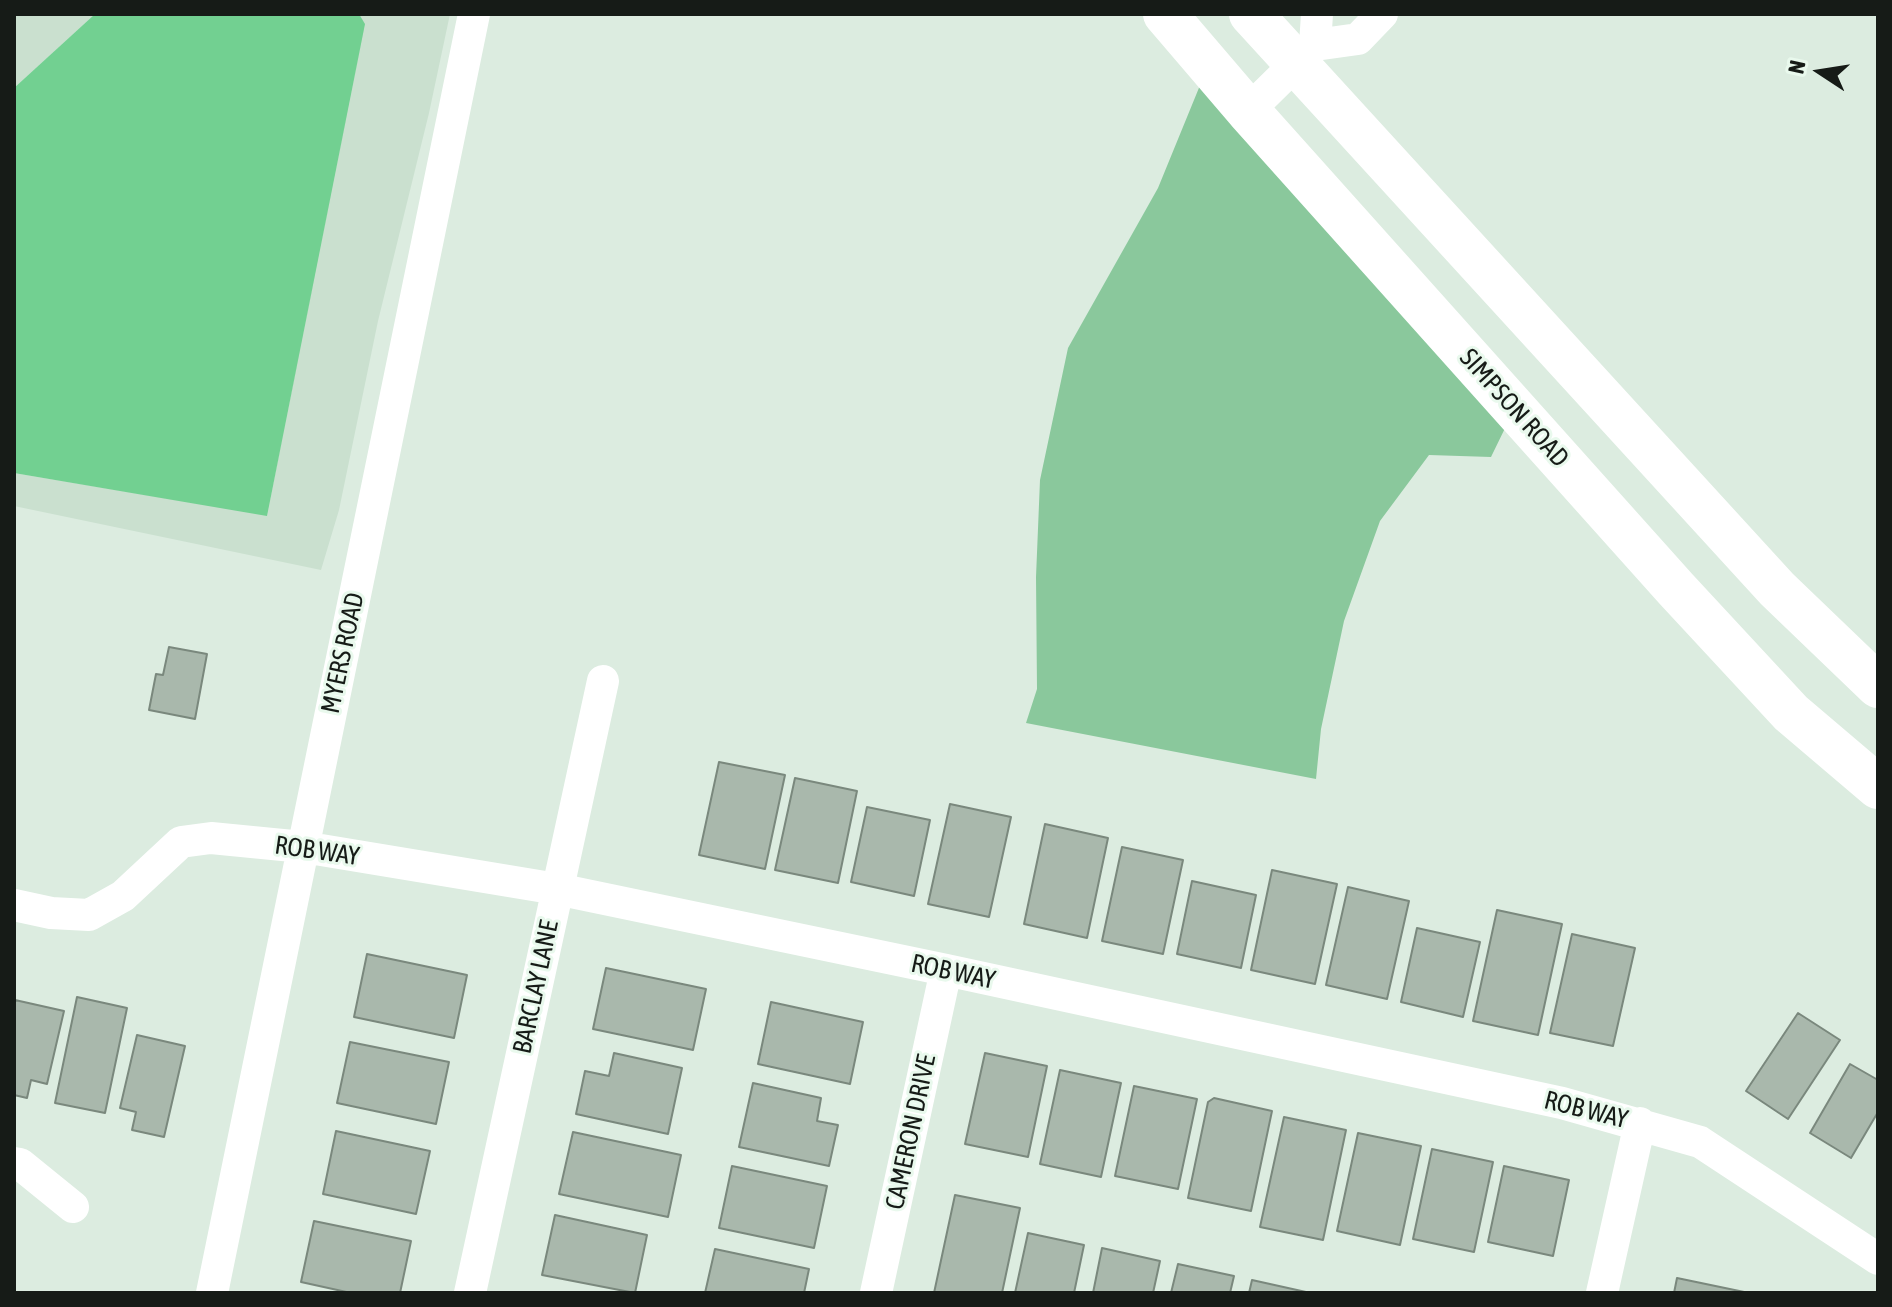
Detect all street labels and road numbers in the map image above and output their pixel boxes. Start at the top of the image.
street label: SIMPSON ROAD [1453,343,1575,473]
street label: MYERS ROAD [315,590,371,716]
street label: ROB WAY [273,830,361,872]
street label: BARCLAY LANE [507,918,565,1056]
street label: ROB WAY [908,948,998,996]
street label: CAMERON DRIVE [879,1052,943,1212]
street label: ROB WAY [1541,1085,1631,1135]

